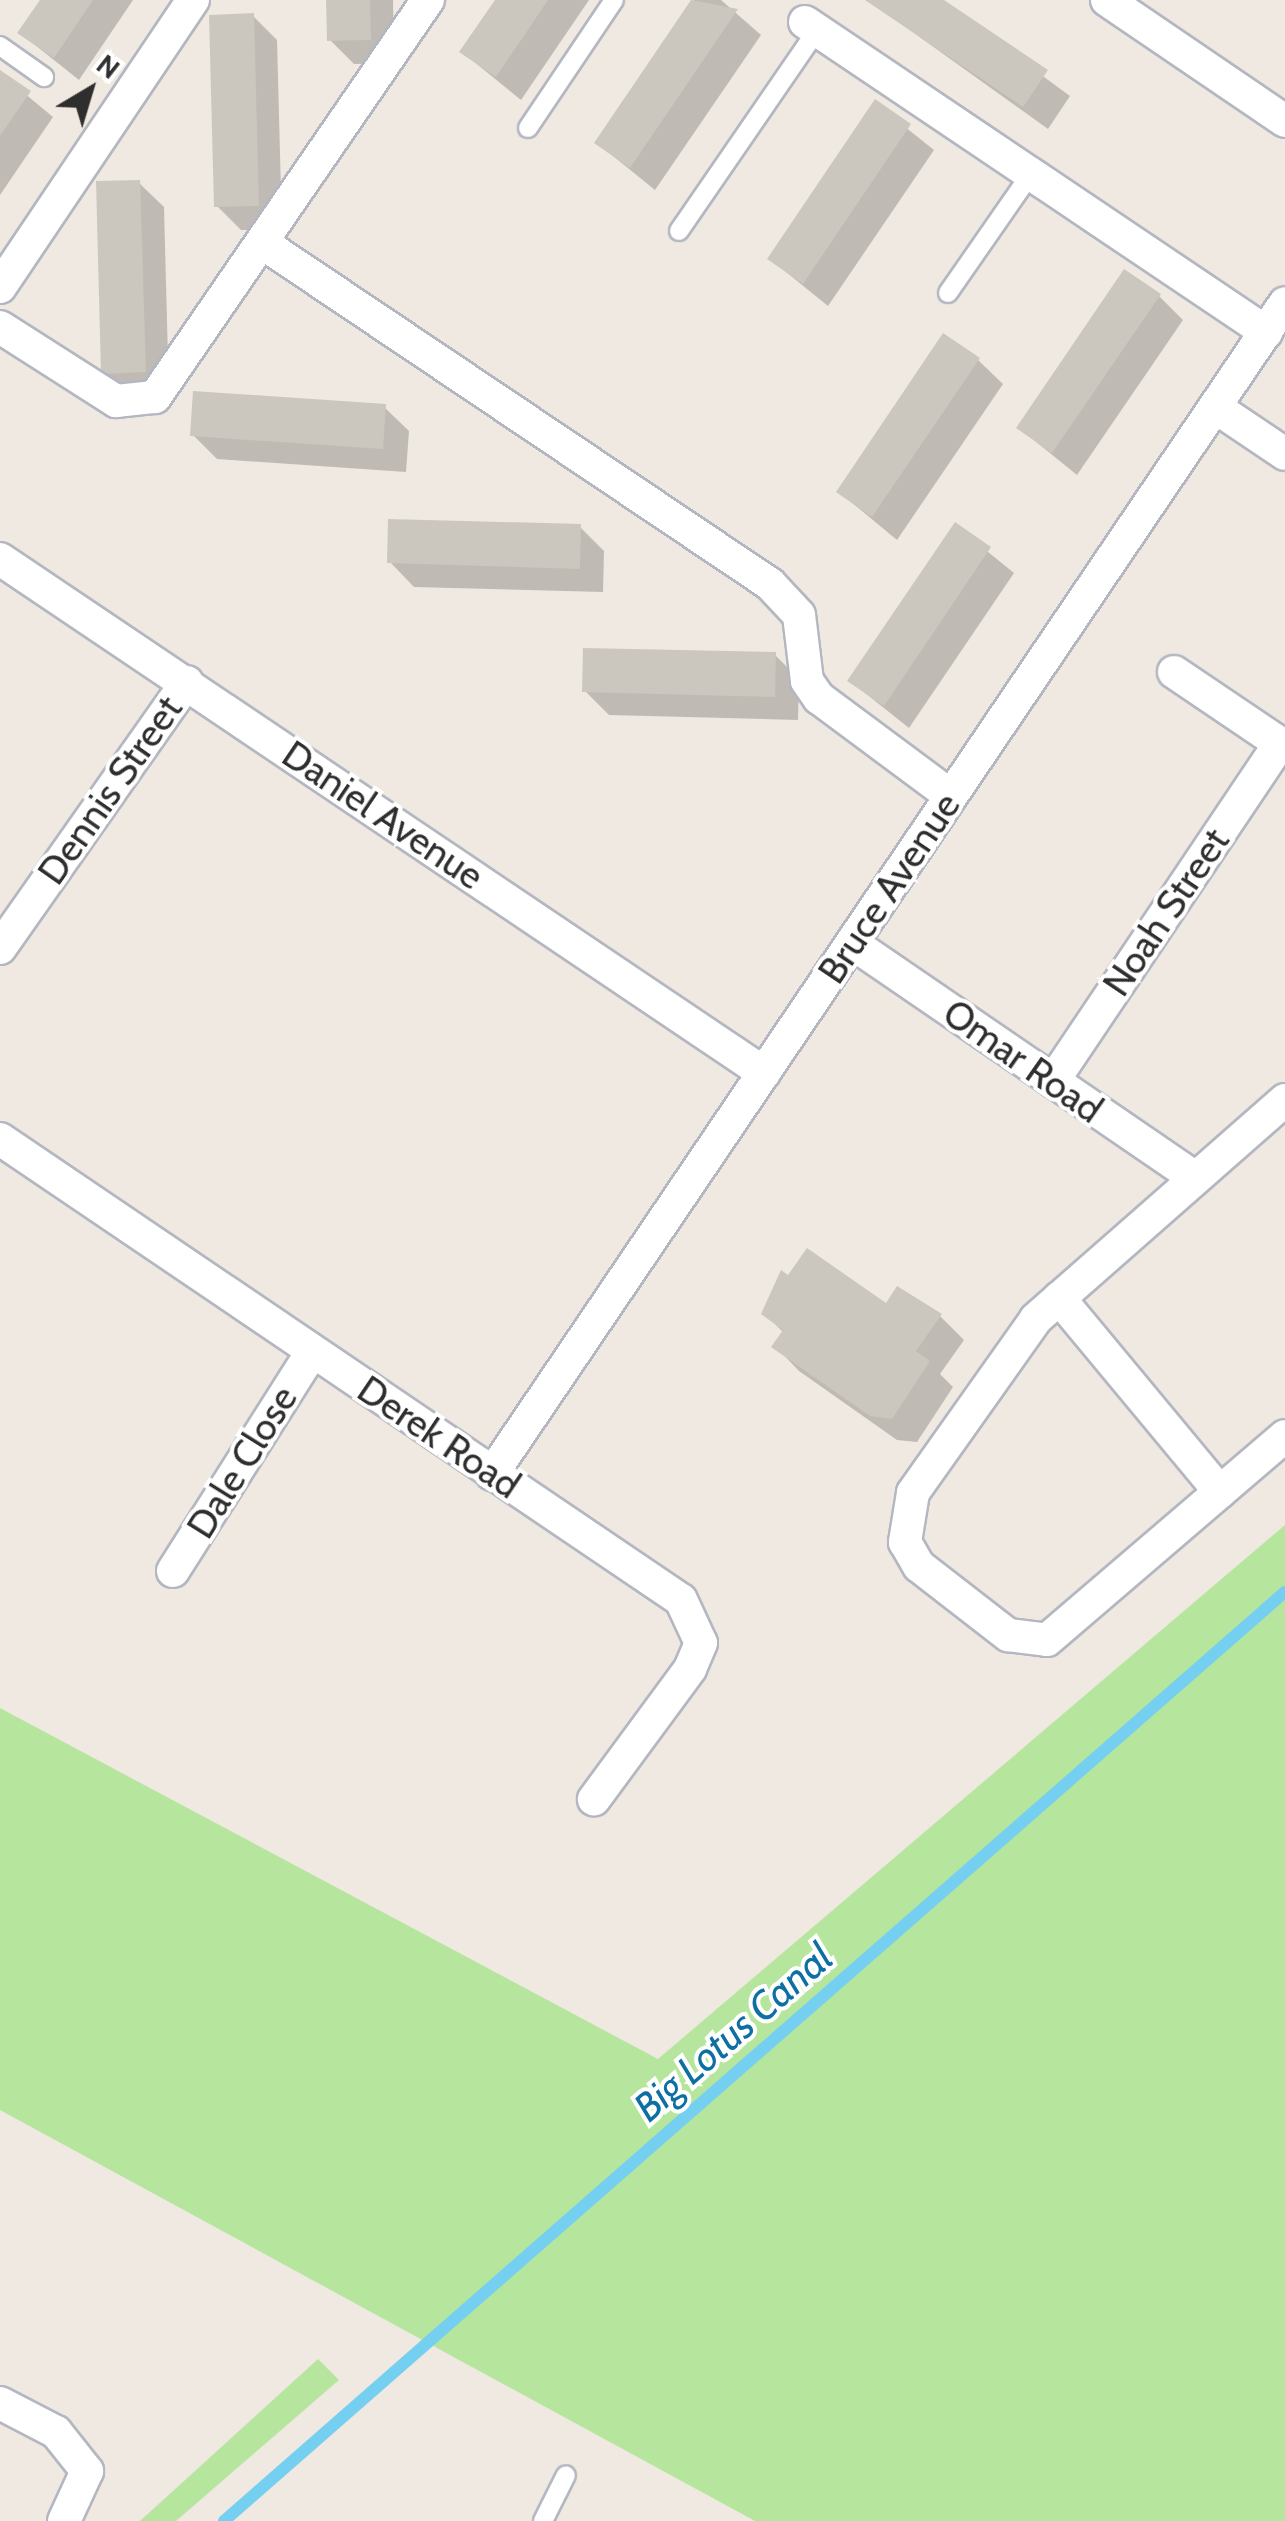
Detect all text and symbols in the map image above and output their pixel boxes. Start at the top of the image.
north arrow [40,40,140,140]
text: N [90,47,127,86]
street label: Dennis Street [28,687,192,893]
street label: Daniel Avenue [274,731,492,899]
street label: Bruce Avenue [809,784,969,992]
street label: Noah Street [1093,820,1239,1004]
street label: Omar Road [935,990,1111,1132]
street label: Derek Road [349,1366,529,1508]
street label: Dale Close [177,1378,307,1546]
water label: Big Lotus Canal [624,1933,842,2131]

